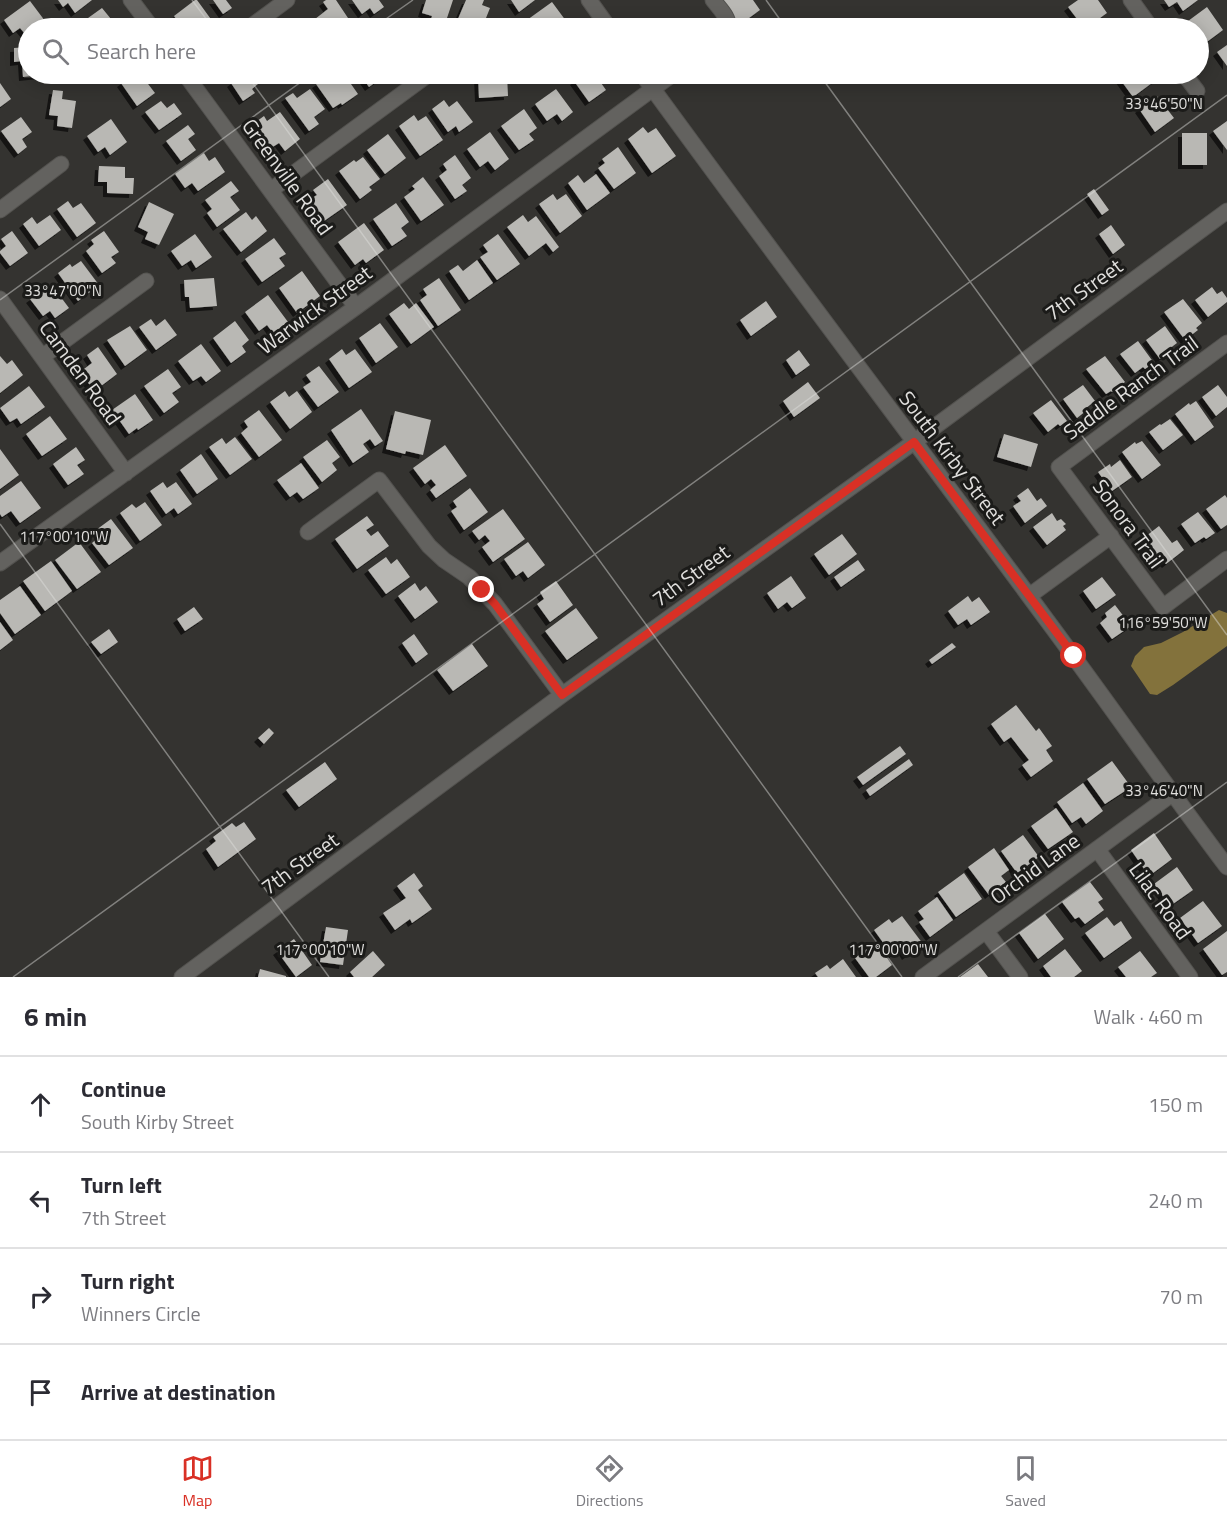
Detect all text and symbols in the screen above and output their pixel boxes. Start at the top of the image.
search box [18,18,1209,84]
text: Search here [87,34,196,68]
icon: search [39,35,72,68]
text: 33°46'50"N [1125,92,1203,115]
street label: Greenville Road [234,111,341,241]
street label: 7th Street [1038,250,1129,328]
street label: Warwick Street [251,256,379,362]
text: 33°47'00"N [24,279,102,302]
street label: Camden Road [32,313,130,431]
street label: Saddle Ranch Trail [1056,327,1205,447]
street label: South Kirby Street [892,384,1014,532]
street label: Sonora Trail [1085,472,1172,575]
text: 117°00'10"W [19,525,109,548]
street label: 7th Street [645,536,736,614]
route end [468,576,494,602]
text: 116°59'50"W [1118,611,1208,634]
route start [1060,642,1086,668]
text: 33°46'40"N [1125,779,1203,802]
street label: 7th Street [254,824,345,902]
street label: Orchid Lane [983,825,1086,912]
street label: Lilac Road [1122,855,1200,946]
text: 117°00'10"W [275,938,365,961]
text: 117°00'00"W [848,938,938,961]
text: 6 min [24,997,87,1036]
text: Walk · 460 m [1094,1001,1203,1032]
text: Continue [81,1072,166,1106]
icon: ahead [24,1088,57,1121]
text: 150 m [1148,1089,1203,1120]
text: South Kirby Street [81,1106,234,1137]
text: Turn left [81,1168,162,1202]
icon: left [24,1184,57,1217]
text: 240 m [1148,1185,1203,1216]
text: 7th Street [81,1202,166,1233]
text: Turn right [81,1264,175,1298]
icon: right [24,1280,57,1313]
text: 70 m [1159,1281,1203,1312]
text: Winners Circle [81,1298,201,1329]
text: Arrive at destination [81,1375,276,1409]
icon: arrive [24,1376,57,1409]
tab: Map [181,1452,214,1512]
tab: Directions [576,1452,644,1512]
tab: Saved [1005,1452,1046,1512]

